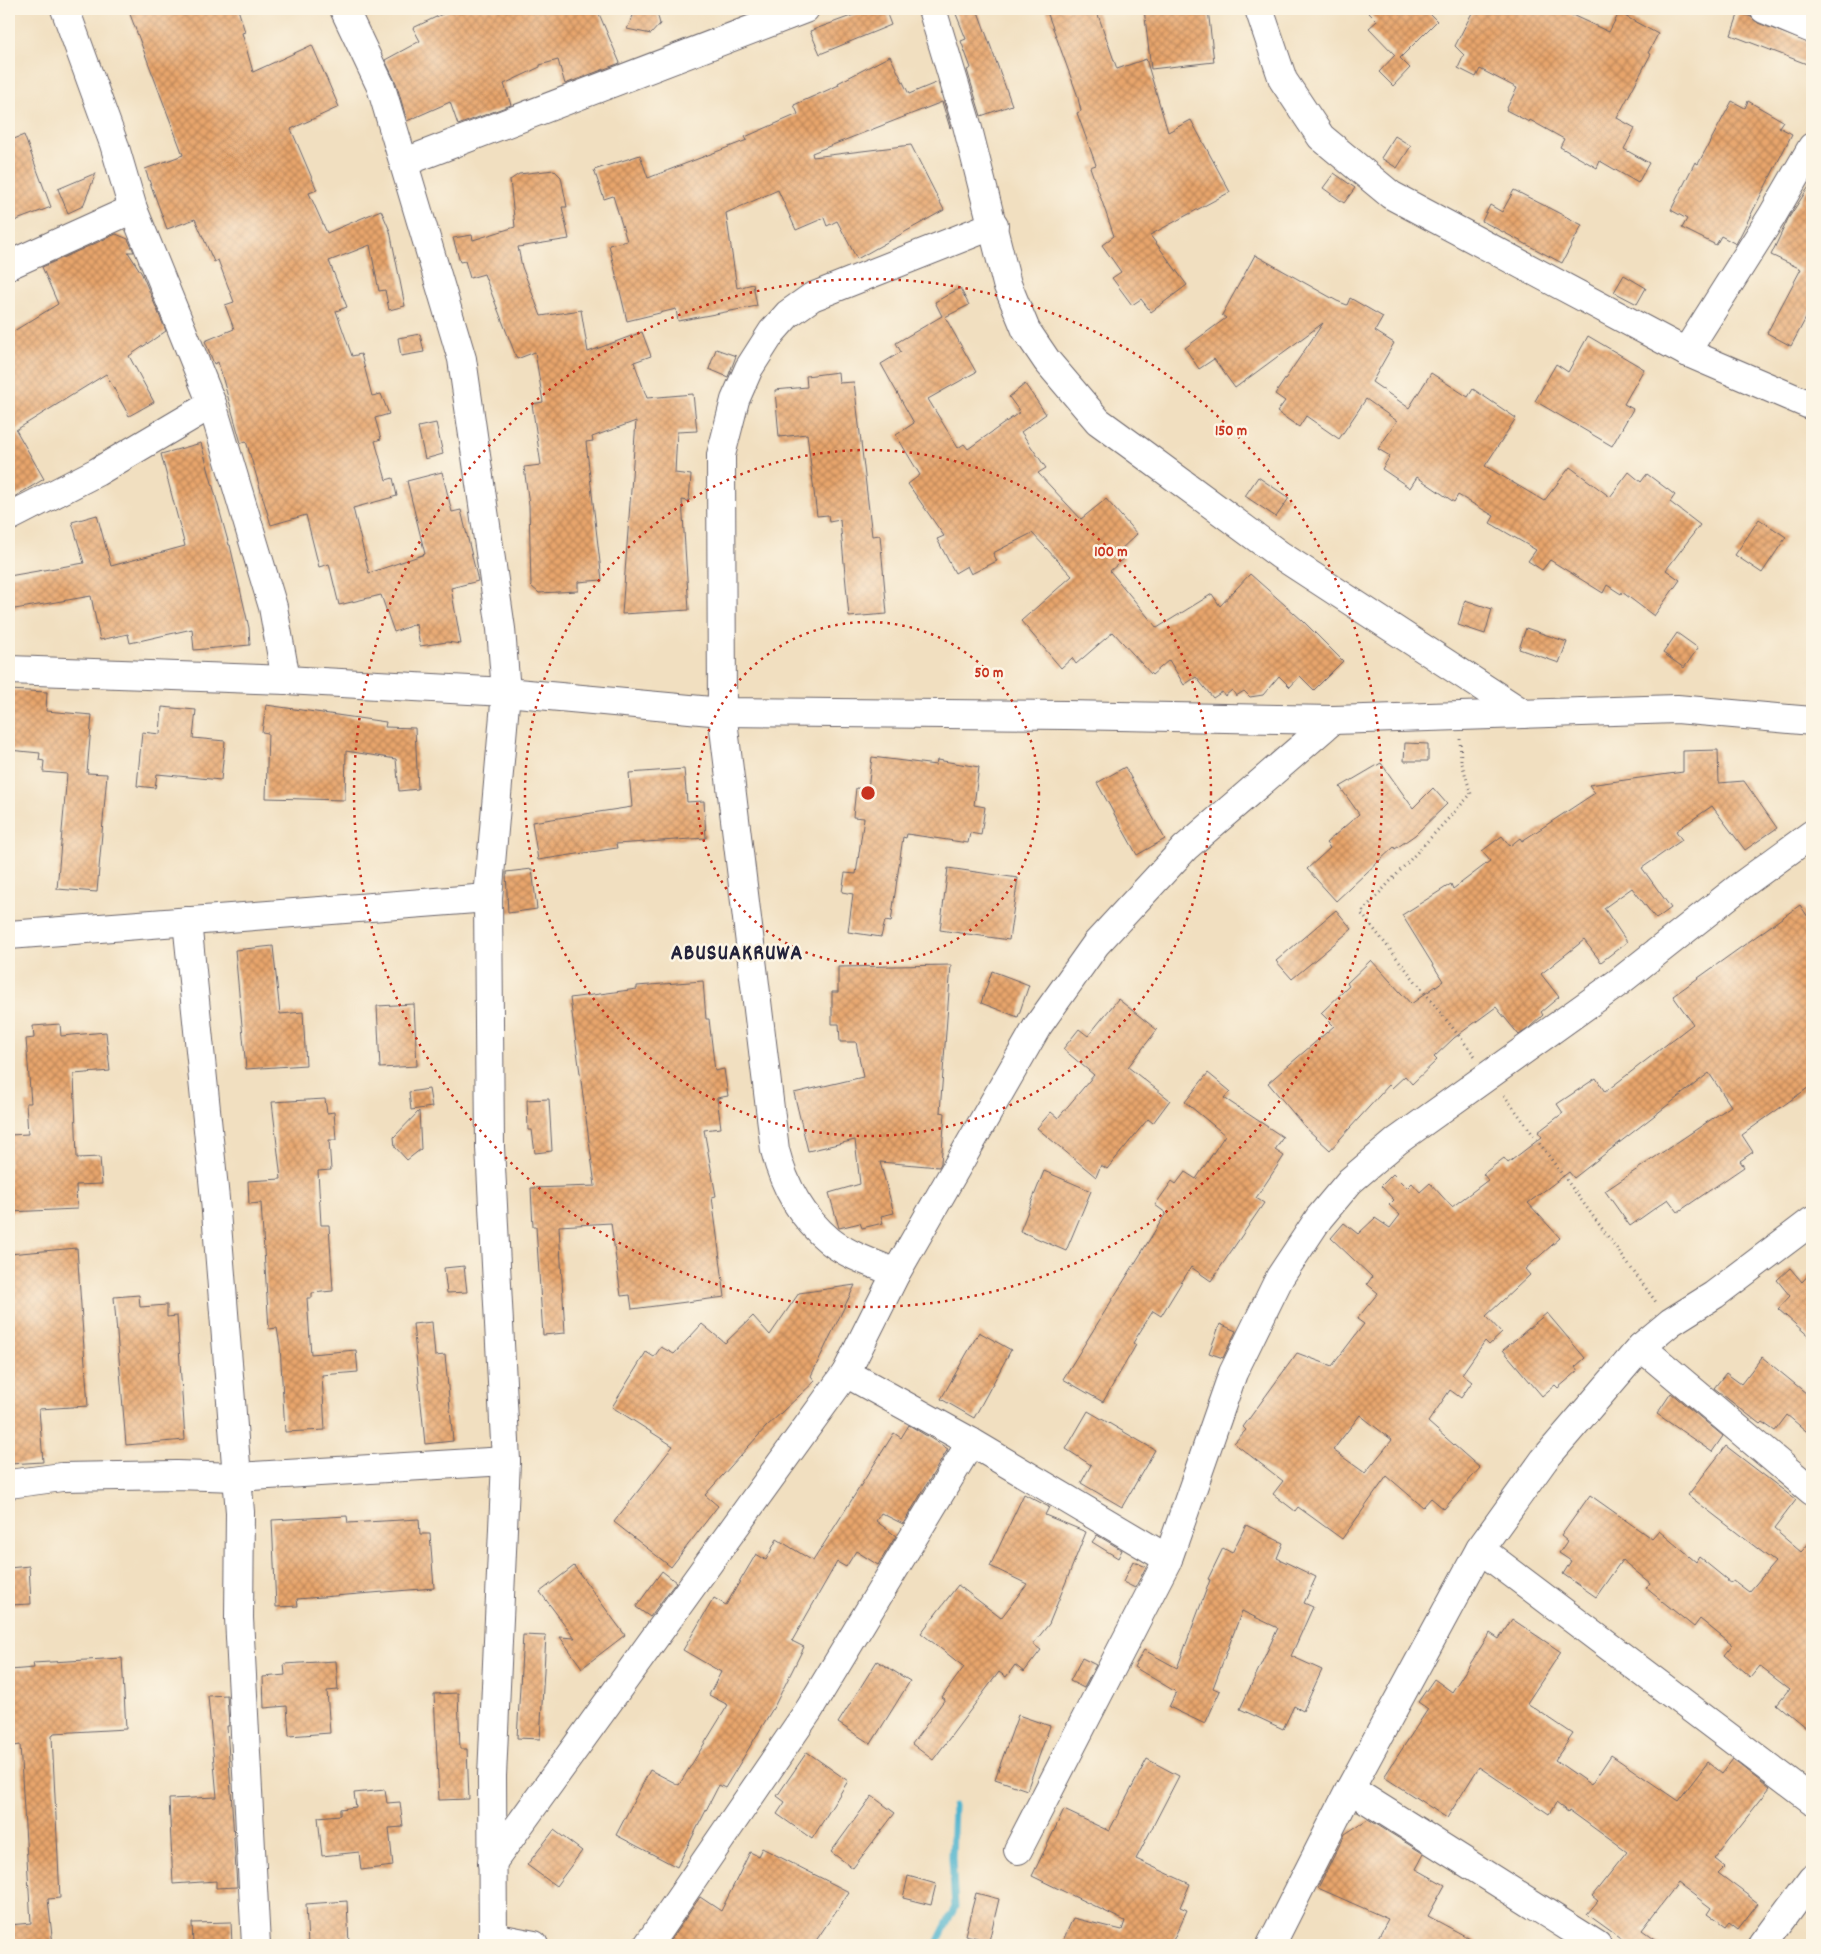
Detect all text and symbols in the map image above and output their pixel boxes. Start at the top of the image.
text: 150 m [1215,421,1247,443]
text: 100 m [1094,542,1128,564]
text: 50 m [975,663,1003,685]
centre of rings [859,784,877,802]
district label: ABUSUAKRUWA [671,939,803,970]

